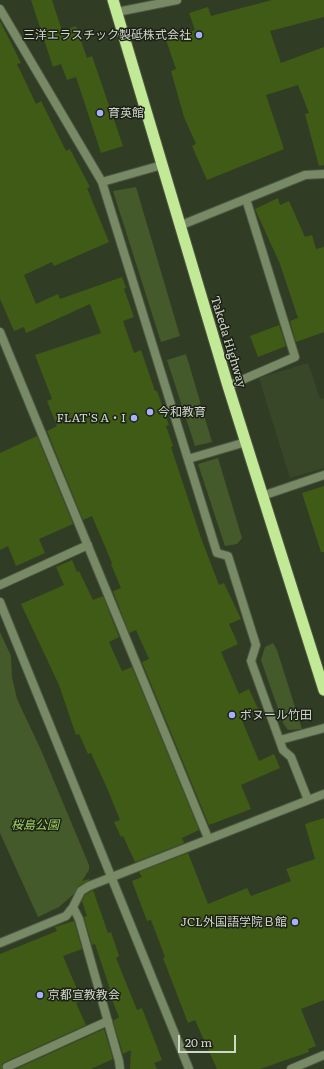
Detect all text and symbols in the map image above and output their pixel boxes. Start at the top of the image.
place label: 三洋エラスチック製砥株式会社 [23,28,191,42]
marker: 三洋エラスチック製砥株式会社 [194,30,204,40]
place label: 育英館 [108,106,144,120]
marker: 育英館 [95,108,105,118]
street label: Takeda Highway [207,294,249,390]
place label: 今和教育 [158,405,206,419]
marker: 今和教育 [145,407,155,417]
place label: FLAT'S A・I [56,411,126,425]
marker: FLAT'S A・I [129,413,139,423]
place label: ボヌール竹田 [240,708,312,722]
marker: ボヌール竹田 [227,710,237,720]
park label: 桜島公園 [11,818,59,832]
place label: JCL外国語学院Ｂ館 [180,915,287,929]
marker: JCL外国語学院Ｂ館 [290,917,300,927]
place label: 京都宣教教会 [48,988,120,1002]
marker: 京都宣教教会 [35,990,45,1000]
scale bar [180,1027,238,1053]
text: 20 m [185,1033,212,1051]

